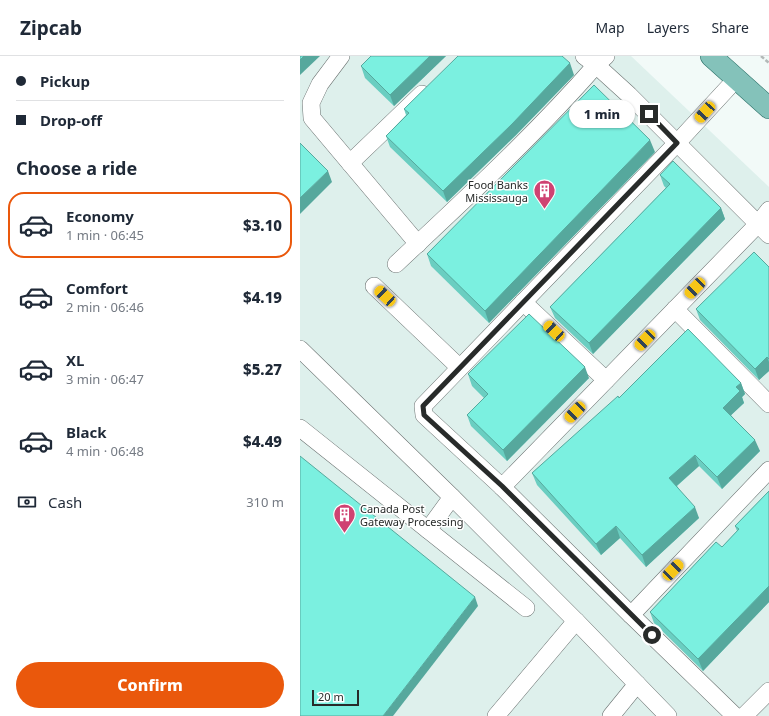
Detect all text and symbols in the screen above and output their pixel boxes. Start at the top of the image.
text: Zipcab [20,15,82,41]
text: Map [596,18,625,37]
text: Layers [647,18,689,37]
text: Share [711,18,749,37]
text: Pickup [40,71,90,91]
car [693,99,717,125]
callout: 1 min [569,100,635,128]
text: 1 min [584,105,620,123]
route end [640,105,658,123]
text: Drop-off [40,110,102,130]
text: Choose a ride [16,156,137,180]
place label: Food Banks Mississauga [465,177,528,205]
building icon: Food Banks Mississauga [531,177,557,210]
text: Economy [66,206,134,226]
icon: car [18,207,54,243]
text: $3.10 [243,215,282,235]
text: 1 min · 06:45 [66,226,144,244]
car [682,275,708,301]
text: Comfort [66,278,128,298]
icon: car [18,279,54,315]
car [372,283,398,309]
text: $4.19 [243,287,282,307]
text: 2 min · 06:46 [66,298,144,316]
car [541,318,567,344]
car [632,327,658,353]
text: XL [66,350,84,370]
icon: car [18,351,54,387]
text: $5.27 [243,359,282,379]
text: 3 min · 06:47 [66,370,144,388]
car [562,399,588,425]
text: Black [66,422,106,442]
icon: car [18,423,54,459]
text: $4.49 [243,431,282,451]
text: 4 min · 06:48 [66,442,144,460]
icon: cash [16,491,38,513]
text: Cash [48,492,82,512]
text: 310 m [246,493,284,511]
building icon: Canada Post Gateway Processing [331,501,357,534]
place label: Canada Post Gateway Processing [360,501,463,529]
car [660,557,686,583]
route start [643,626,661,644]
button: Confirm [16,662,284,708]
scale bar [312,688,359,707]
text: 20 m [318,689,344,704]

